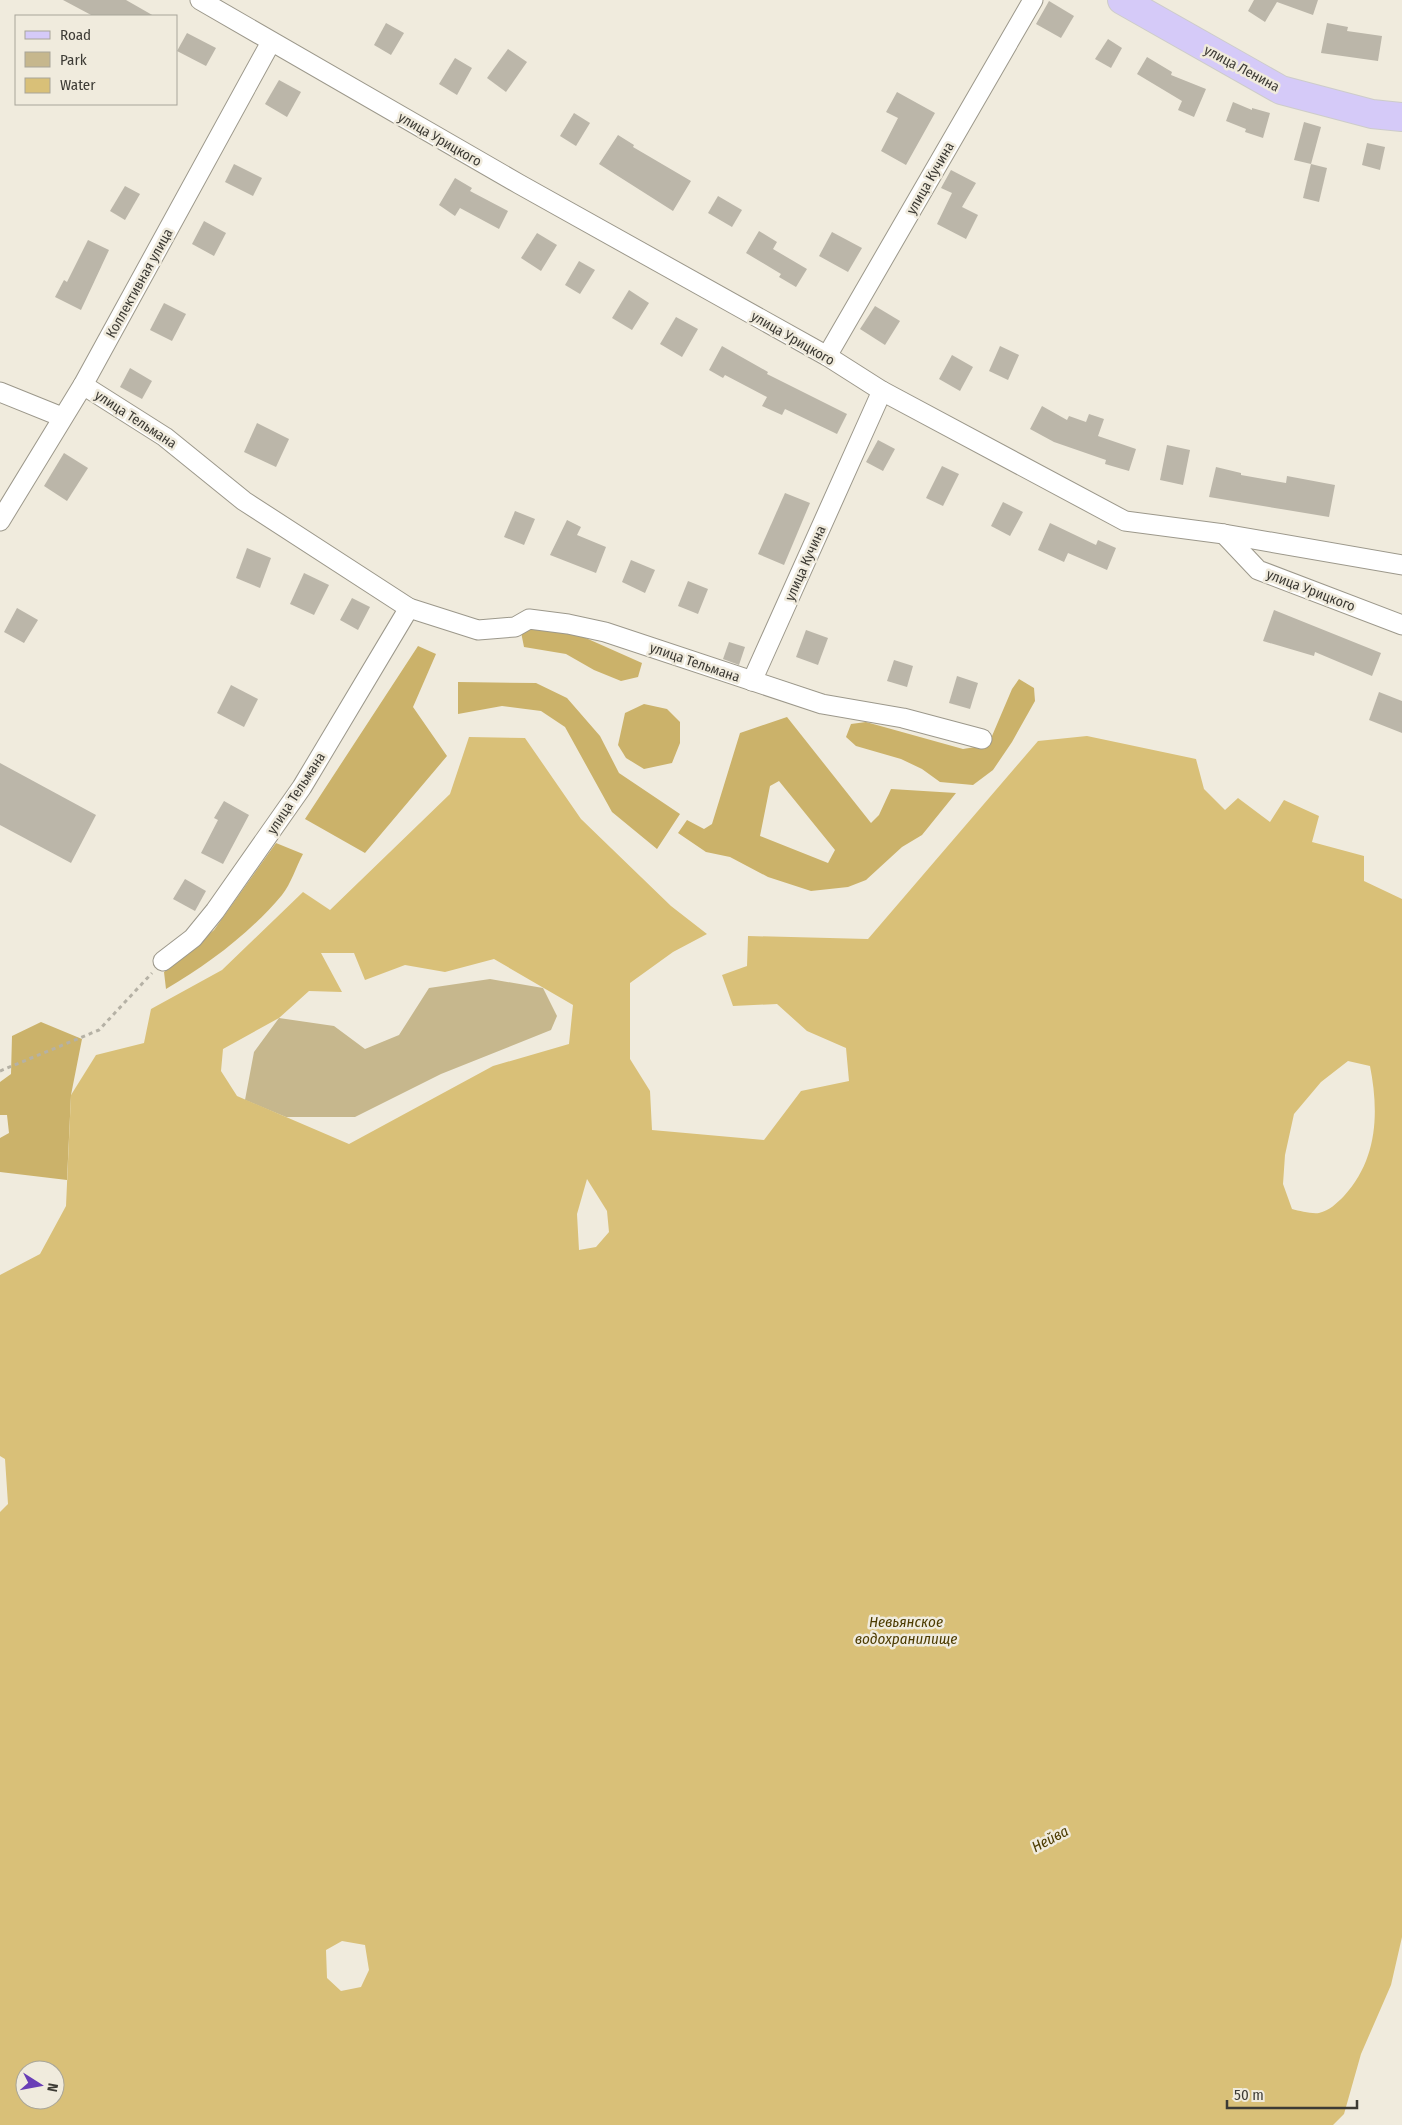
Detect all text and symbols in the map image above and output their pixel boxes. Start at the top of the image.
legend [15,15,178,105]
text: Road [60,26,91,44]
street label: улица Ленина [1201,41,1282,95]
text: Park [60,51,87,69]
text: Water [60,76,96,94]
street label: улица Урицкого [395,109,485,170]
street label: улица Кучина [903,139,958,217]
street label: Коллективная улица [102,226,177,341]
street label: улица Урицкого [748,308,838,369]
street label: улица Тельмана [92,387,180,452]
street label: улица Кучина [781,523,830,604]
street label: улица Урицкого [1264,566,1358,615]
street label: улица Тельмана [648,639,742,686]
street label: улица Тельмана [264,749,329,837]
water label: Невьянское водохранилище [855,1613,957,1648]
water label: Нейва [1029,1822,1072,1856]
north arrow [15,2060,65,2110]
scale bar [1227,2078,1357,2110]
text: N [43,2082,61,2093]
text: 50 m [1234,2086,1264,2104]

